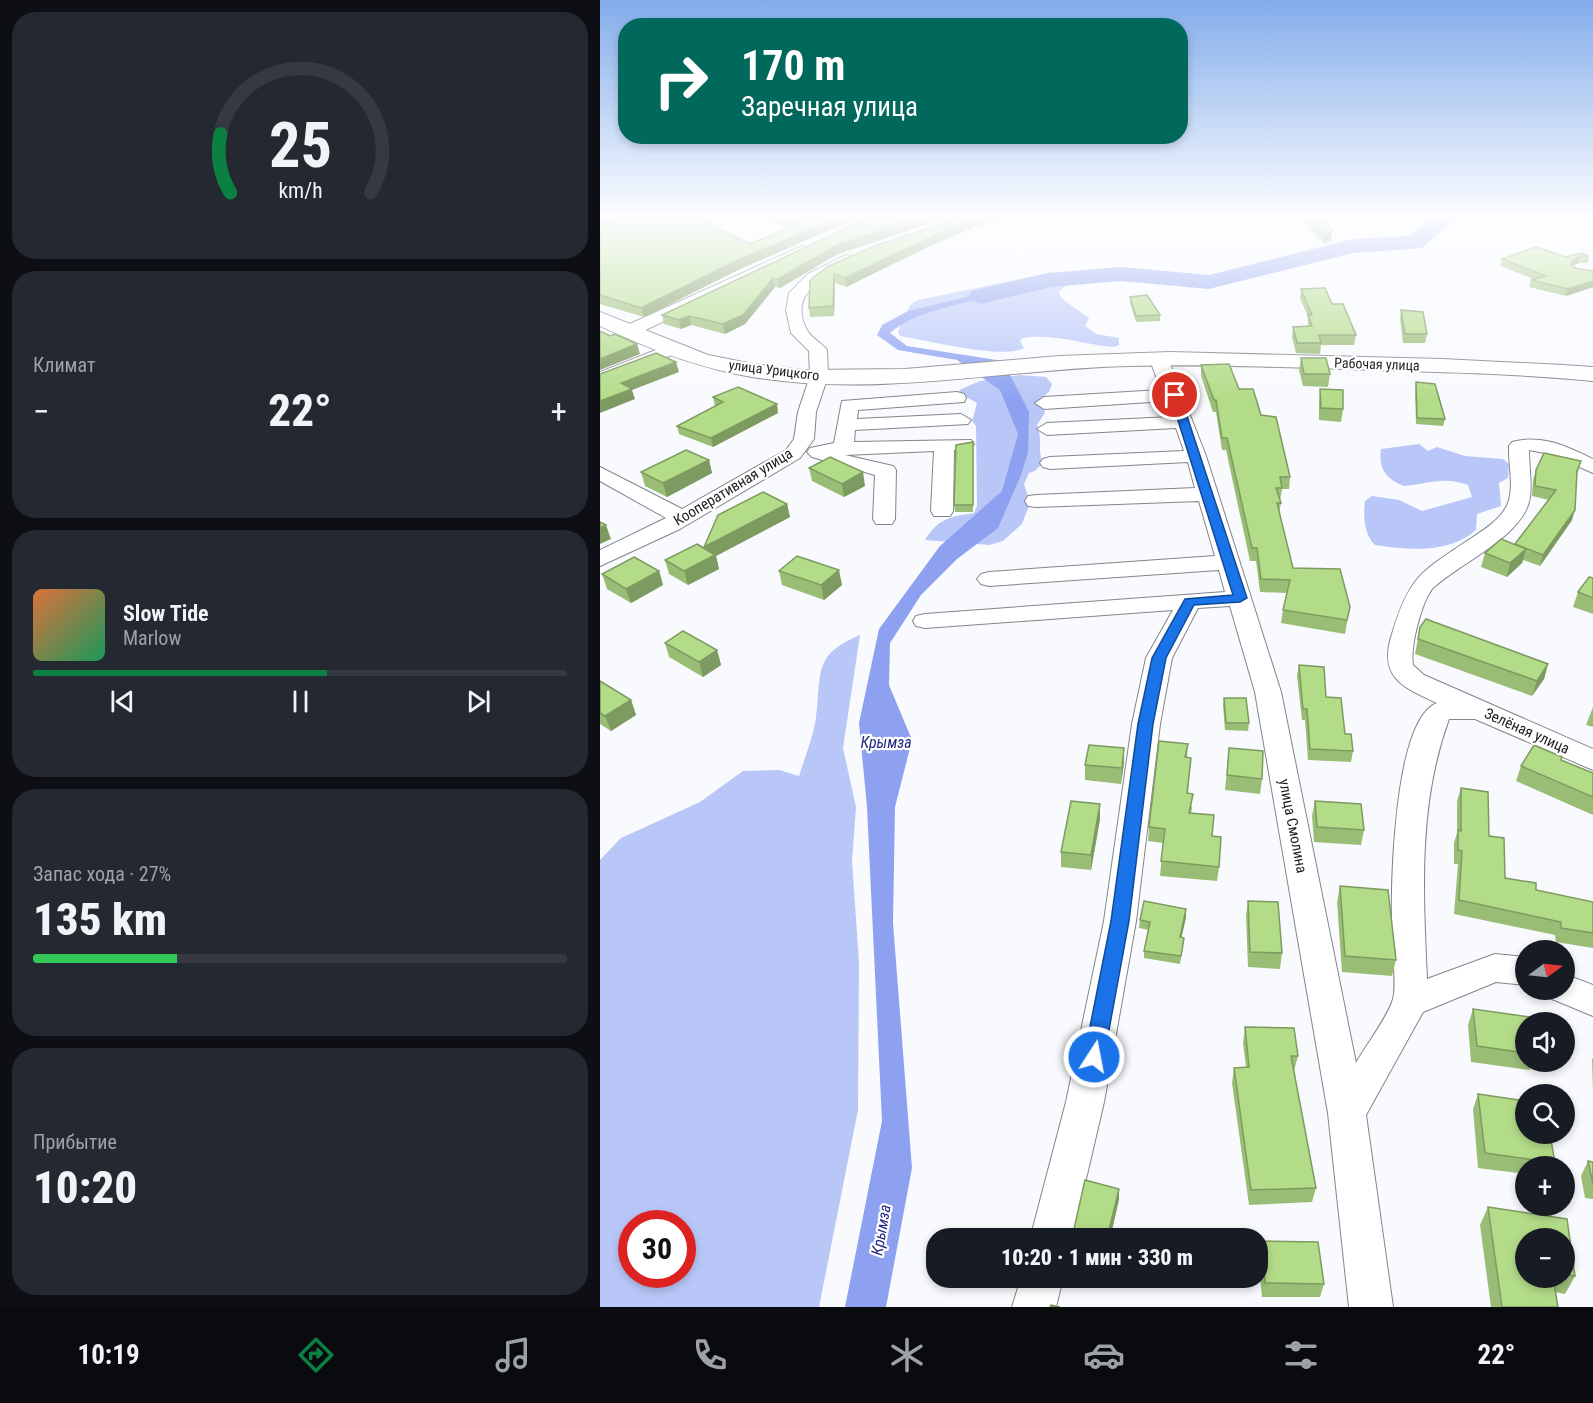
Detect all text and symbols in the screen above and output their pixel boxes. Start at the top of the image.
text: 170 m [741,41,846,90]
icon: right [642,42,720,120]
text: Заречная улица [741,91,918,123]
text: 25 [268,109,332,182]
text: km/h [278,178,322,203]
text: Климат [33,353,95,377]
street label: Рабочая улица [1334,355,1420,373]
street label: улица Урицкого [728,357,820,383]
pin [1149,369,1200,420]
icon: arrive [1158,378,1191,411]
text: 22° [268,384,332,437]
text: − [33,392,50,431]
text: + [551,392,567,431]
street label: Кооперативная улица [670,444,796,530]
text: Slow Tide [123,601,209,626]
text: Marlow [123,626,181,650]
icon: previous [106,685,139,718]
icon: pause [284,685,317,718]
icon: next [462,685,495,718]
street label: Зелёная улица [1482,704,1572,758]
water label: Крымза [860,733,912,752]
street label: улица Смолина [1275,777,1311,875]
text: Запас хода · 27% [33,862,171,886]
text: 135 km [33,893,167,946]
north arrow [1515,940,1575,1000]
map controls [1515,940,1575,1288]
button: sound [1515,1012,1575,1072]
position arrow [1062,1025,1126,1089]
button: search [1515,1084,1575,1144]
text: Прибытие [33,1130,117,1154]
button: + [1515,1156,1575,1216]
text: 10:20 [33,1161,137,1214]
water label: Крымза [867,1203,895,1257]
speed limit sign: 30 [618,1210,696,1288]
button: − [1515,1228,1575,1288]
text: 10:20 · 1 мин · 330 m [1001,1245,1193,1270]
icon: directions [295,1334,337,1376]
icon: music [492,1334,534,1376]
icon: phone [689,1334,731,1376]
icon: climate [886,1334,928,1376]
icon: car [1083,1334,1125,1376]
icon: filters [1280,1334,1322,1376]
text: 10:19 [78,1339,140,1371]
text: 22° [1478,1339,1515,1371]

